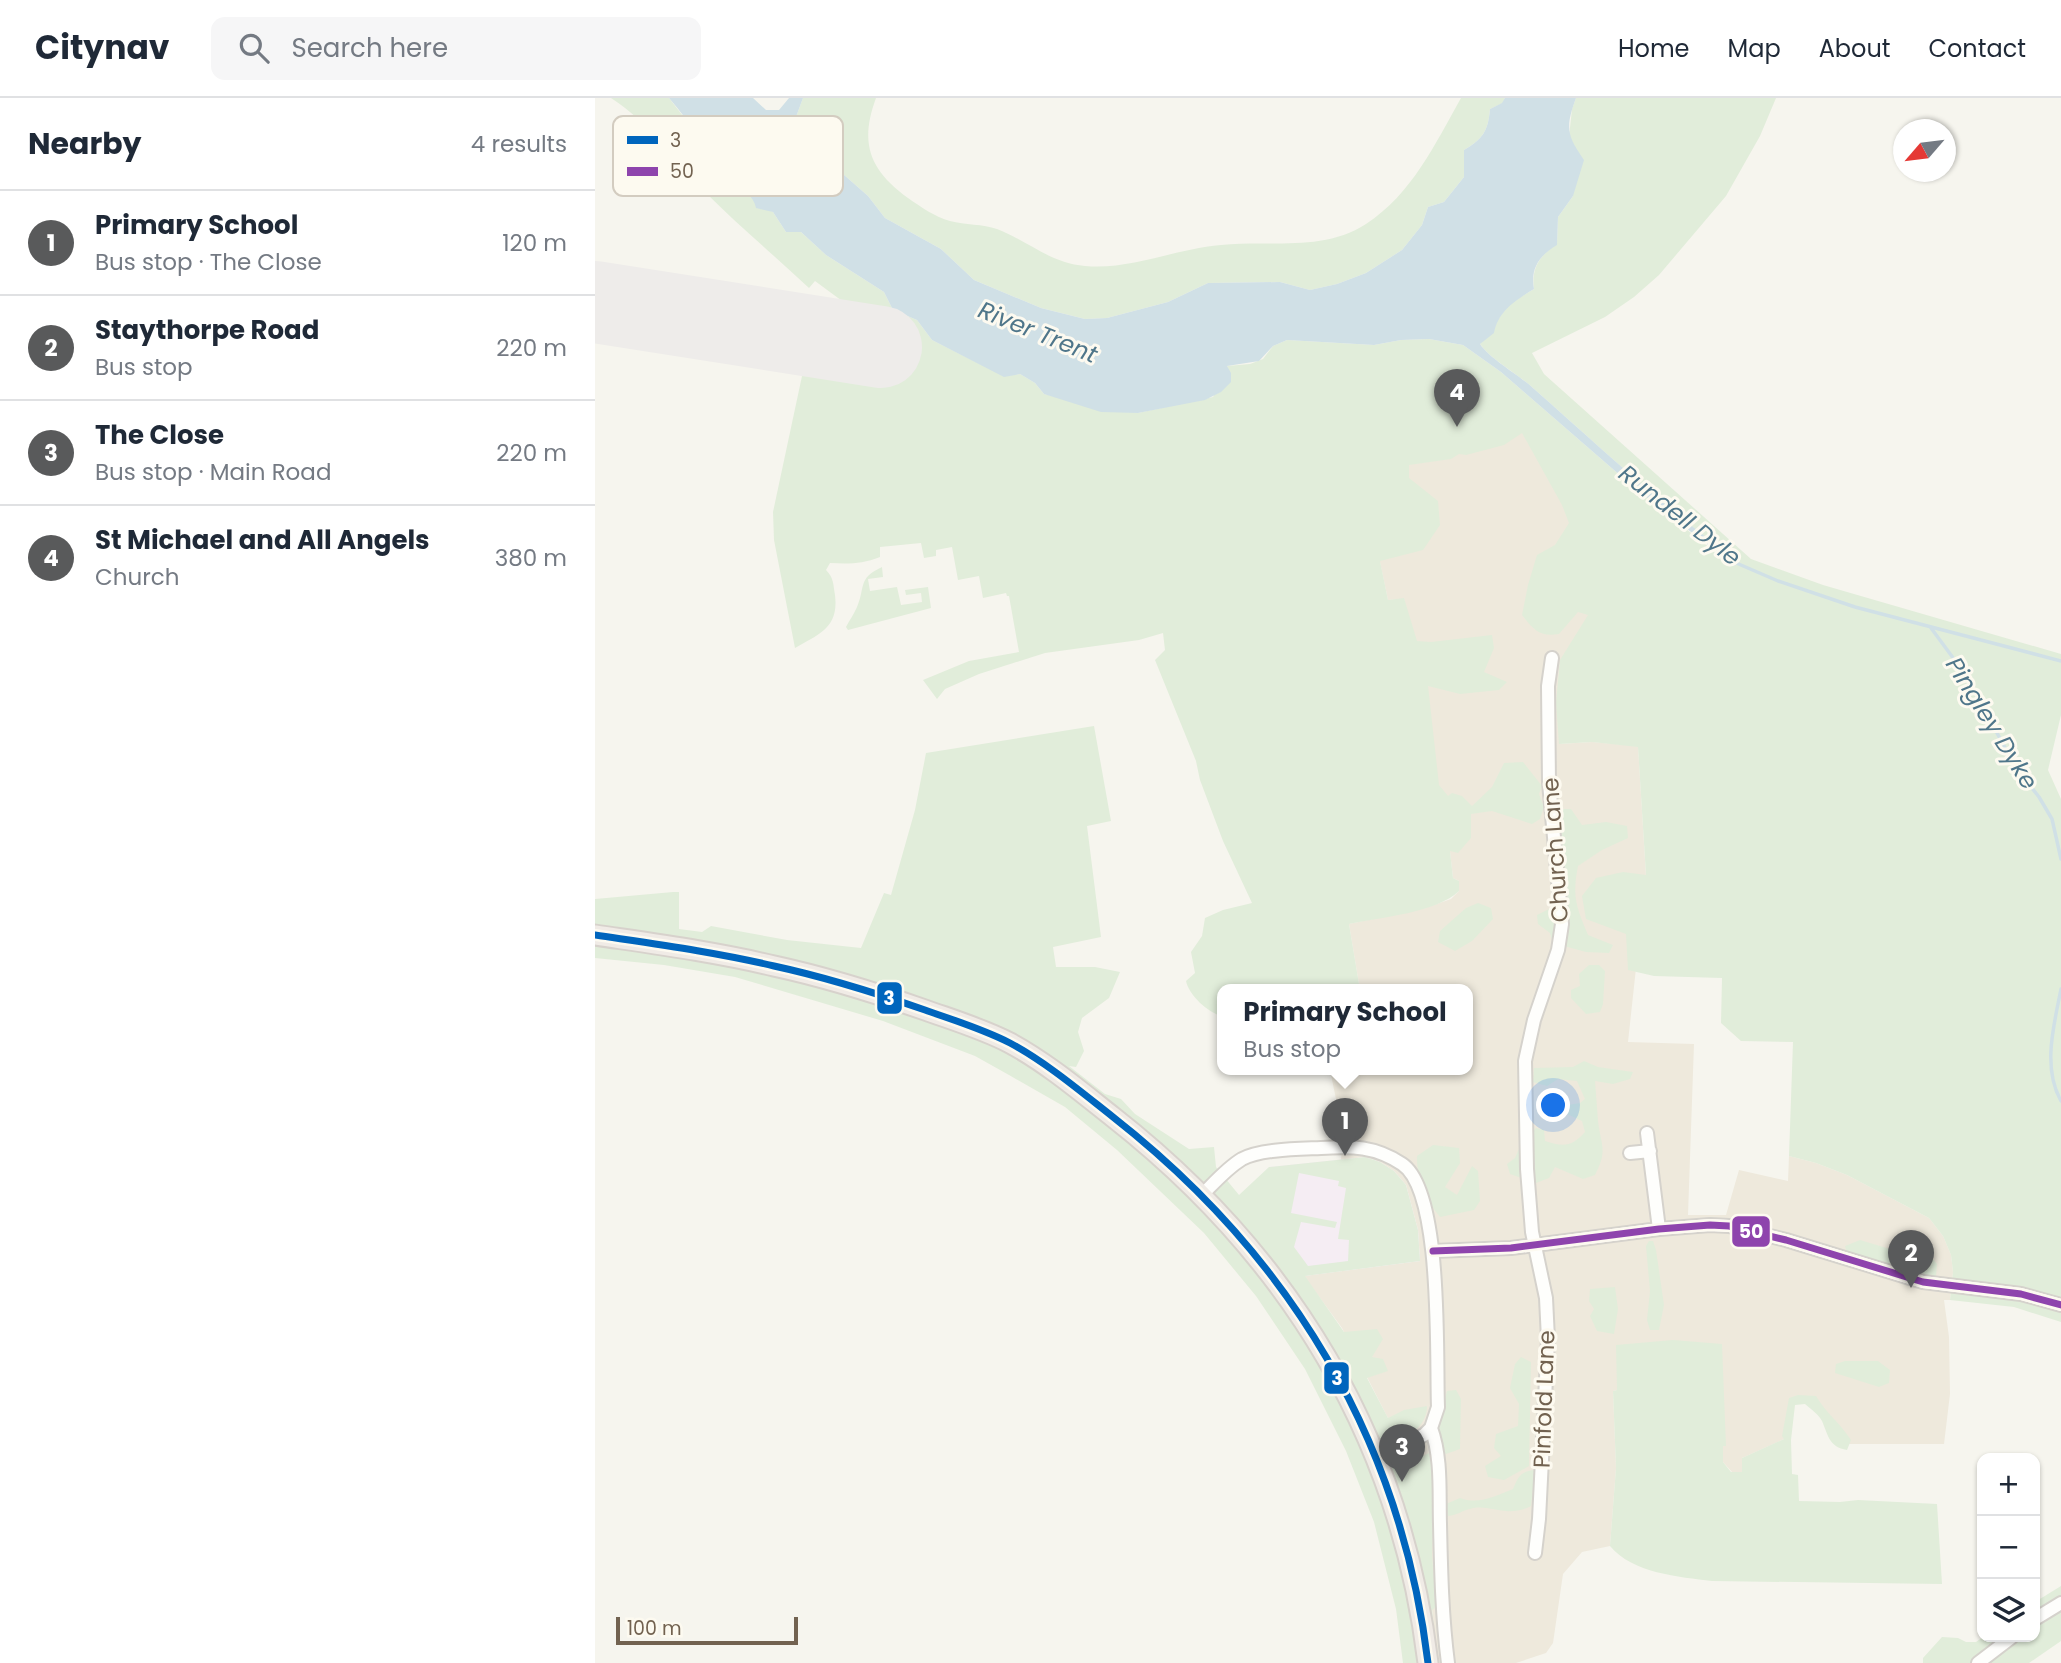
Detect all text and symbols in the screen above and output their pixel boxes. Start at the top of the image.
search box [211,17,701,80]
text: Citynav [35,24,169,71]
icon: search [235,29,273,67]
text: Search here [291,30,448,66]
text: Home [1618,32,1690,65]
text: Map [1728,32,1781,65]
text: About [1819,32,1890,65]
text: Contact [1928,32,2026,65]
legend [613,116,843,196]
north arrow [1893,119,1956,182]
text: Nearby [28,122,142,165]
text: 3 [670,127,681,154]
text: 4 results [471,128,567,160]
text: 50 [670,158,694,185]
text: Primary School [95,207,298,243]
text: 1 [47,227,55,259]
text: 120 m [502,227,567,259]
text: Bus stop · The Close [95,246,322,278]
water label: River Trent [973,293,1104,371]
text: Staythorpe Road [95,312,319,348]
text: 2 [44,332,58,364]
text: 220 m [496,332,567,364]
text: Bus stop [95,351,193,383]
pin: 4 [1434,369,1480,427]
text: The Close [95,417,224,453]
text: 3 [44,437,58,469]
text: 220 m [496,437,567,469]
text: Bus stop · Main Road [95,456,331,488]
water label: Rundell Dyle [1612,457,1748,573]
text: St Michael and All Angels [95,522,430,558]
text: 4 [43,542,59,574]
text: 380 m [495,542,567,574]
text: Church [95,561,179,593]
water label: Pingley Dyke [1938,650,2046,796]
street label: Church Lane [1534,777,1576,923]
line badge: 3 [876,981,903,1015]
popup [1217,984,1473,1075]
text: 3 [883,985,895,1012]
text: Primary School [1243,994,1447,1030]
text: Bus stop [1243,1033,1341,1065]
your location [1536,1088,1570,1122]
pin: 1 [1322,1098,1368,1156]
line badge: 50 [1731,1215,1771,1248]
text: 50 [1739,1218,1763,1245]
pin: 2 [1888,1230,1934,1288]
street label: Pinfold Lane [1526,1330,1562,1468]
line badge: 3 [1323,1361,1350,1395]
text: 3 [1331,1365,1343,1392]
pin: 3 [1379,1424,1425,1482]
map controls [1977,1453,2040,1642]
button: + [1977,1453,2040,1516]
button: − [1977,1516,2040,1579]
button: layers [1977,1579,2040,1642]
scale bar [616,1614,798,1646]
text: 100 m [627,1615,682,1642]

